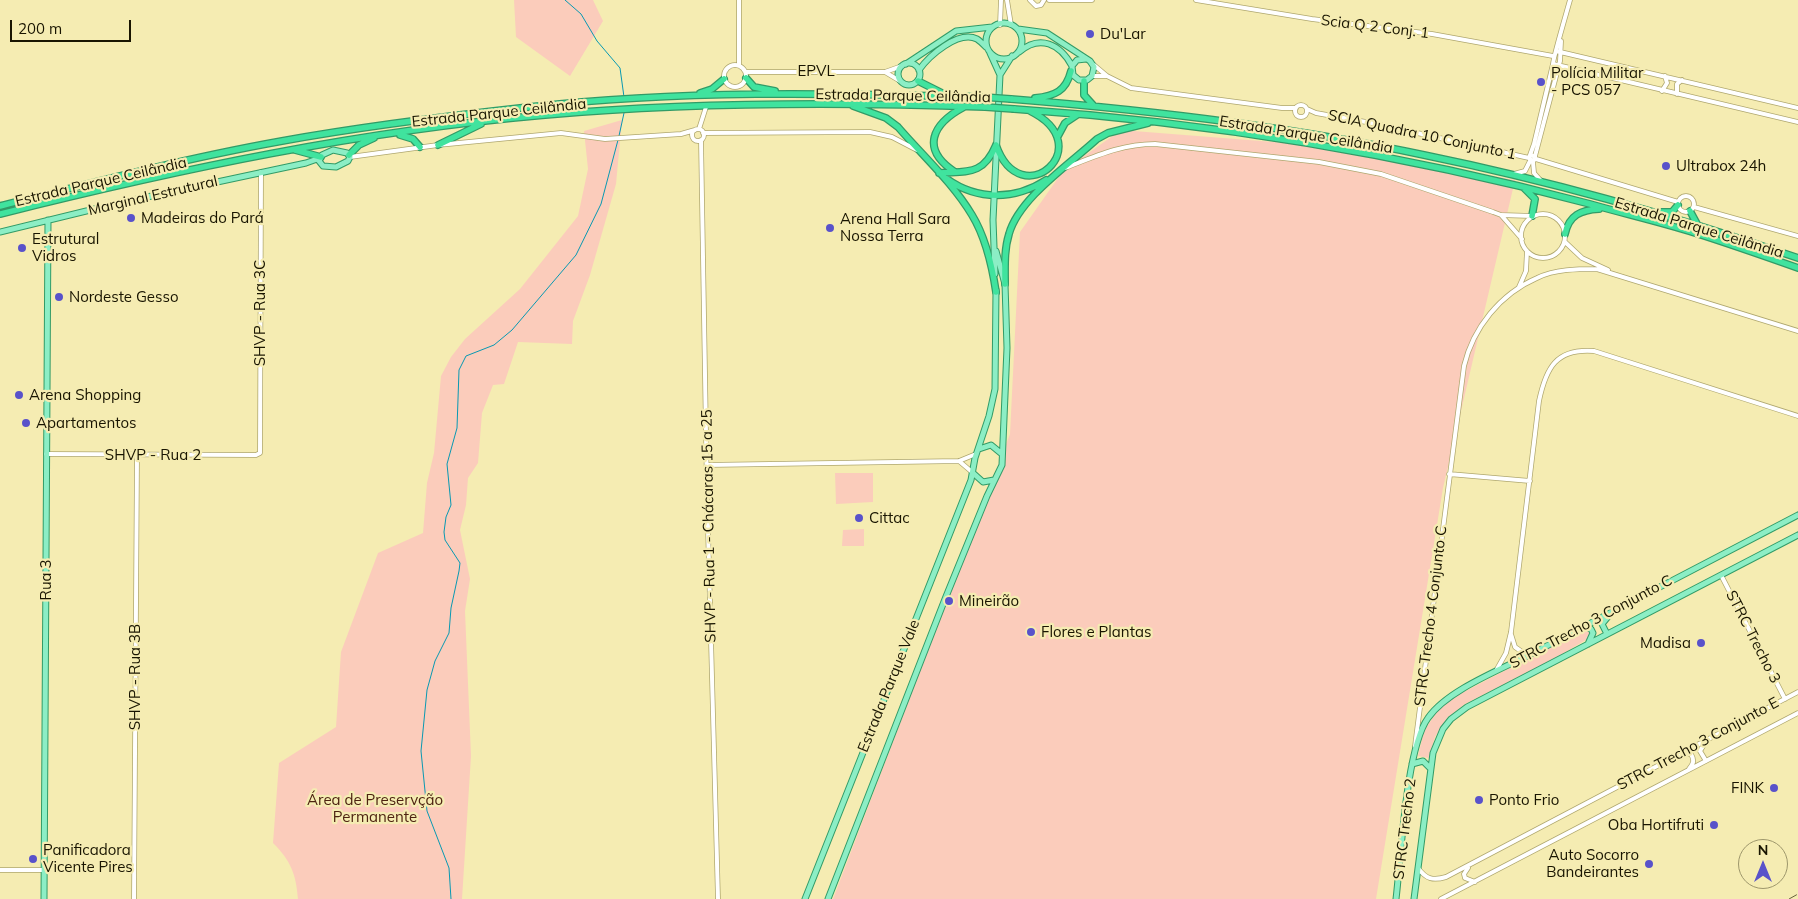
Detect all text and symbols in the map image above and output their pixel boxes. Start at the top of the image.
scale bar [12,10,134,42]
street label: Scia Q 2 Conj. 1 [1320,11,1430,43]
text: 200 m [18,19,62,38]
place label: Du'Lar [1100,25,1146,43]
marker: Du'Lar [1084,28,1096,40]
street label: EPVL [797,62,835,80]
place label: Polícia Militar - PCS 057 [1551,64,1643,99]
marker: Polícia Militar - PCS 057 [1535,76,1547,88]
street label: Estrada Parque Ceilândia [815,85,991,107]
street label: Estrada Parque Ceilândia [411,95,587,131]
street label: SCIA Quadra 10 Conjunto 1 [1326,106,1518,164]
street label: Estrada Parque Ceilândia [1218,112,1394,158]
street label: Estrada Parque Ceilândia [13,153,189,211]
place label: Ultrabox 24h [1676,157,1766,175]
marker: Ultrabox 24h [1660,160,1672,172]
street label: Marginal Estrutural [86,172,220,220]
street label: Estrada Parque Ceilândia [1612,194,1786,262]
place label: Madeiras do Pará [141,209,264,227]
place label: Arena Hall Sara Nossa Terra [840,210,950,245]
marker: Madeiras do Pará [125,212,137,224]
marker: Arena Hall Sara Nossa Terra [824,222,836,234]
place label: Estrutural Vidros [32,230,99,265]
marker: Estrutural Vidros [16,242,28,254]
street label: SHVP - Rua 3C [251,260,269,366]
place label: Nordeste Gesso [69,288,178,306]
marker: Nordeste Gesso [53,291,65,303]
place label: Arena Shopping [29,386,141,404]
marker: Arena Shopping [13,389,25,401]
street label: SHVP - Rua 1 - Chácaras 15 a 25 [698,409,720,643]
place label: Apartamentos [36,414,136,432]
marker: Apartamentos [20,417,32,429]
street label: SHVP - Rua 2 [105,446,201,464]
place label: Cittac [869,509,910,527]
marker: Cittac [853,512,865,524]
street label: STRC Trecho 4 Conjunto C [1411,525,1451,707]
street label: Rua 3 [37,560,55,600]
street label: STRC Trecho 3 Conjunto C [1507,571,1675,673]
street label: STRC Trecho 3 [1722,588,1784,686]
place label: Mineirão [959,592,1019,610]
marker: Mineirão [943,595,955,607]
street label: Estrada Parque Vale [854,617,924,755]
place label: Flores e Plantas [1041,623,1151,641]
street label: SHVP - Rua 3B [126,624,144,730]
marker: Flores e Plantas [1025,626,1037,638]
place label: Madisa [1640,634,1691,652]
marker: Madisa [1695,637,1707,649]
street label: STRC Trecho 3 Conjunto E [1614,694,1782,794]
street label: STRC Trecho 2 [1390,777,1420,881]
place label: FINK [1731,779,1764,797]
marker: FINK [1768,782,1780,794]
park label: Área de Preservção Permanente [307,791,443,826]
place label: Ponto Frio [1489,791,1559,809]
marker: Ponto Frio [1473,794,1485,806]
place label: Oba Hortifruti [1608,816,1704,834]
marker: Oba Hortifruti [1708,819,1720,831]
north arrow [1738,839,1788,889]
place label: Panificadora Vicente Pires [43,841,133,876]
text: N [1758,841,1768,859]
place label: Auto Socorro Bandeirantes [1546,846,1639,881]
marker: Panificadora Vicente Pires [27,853,39,865]
marker: Auto Socorro Bandeirantes [1643,858,1655,870]

